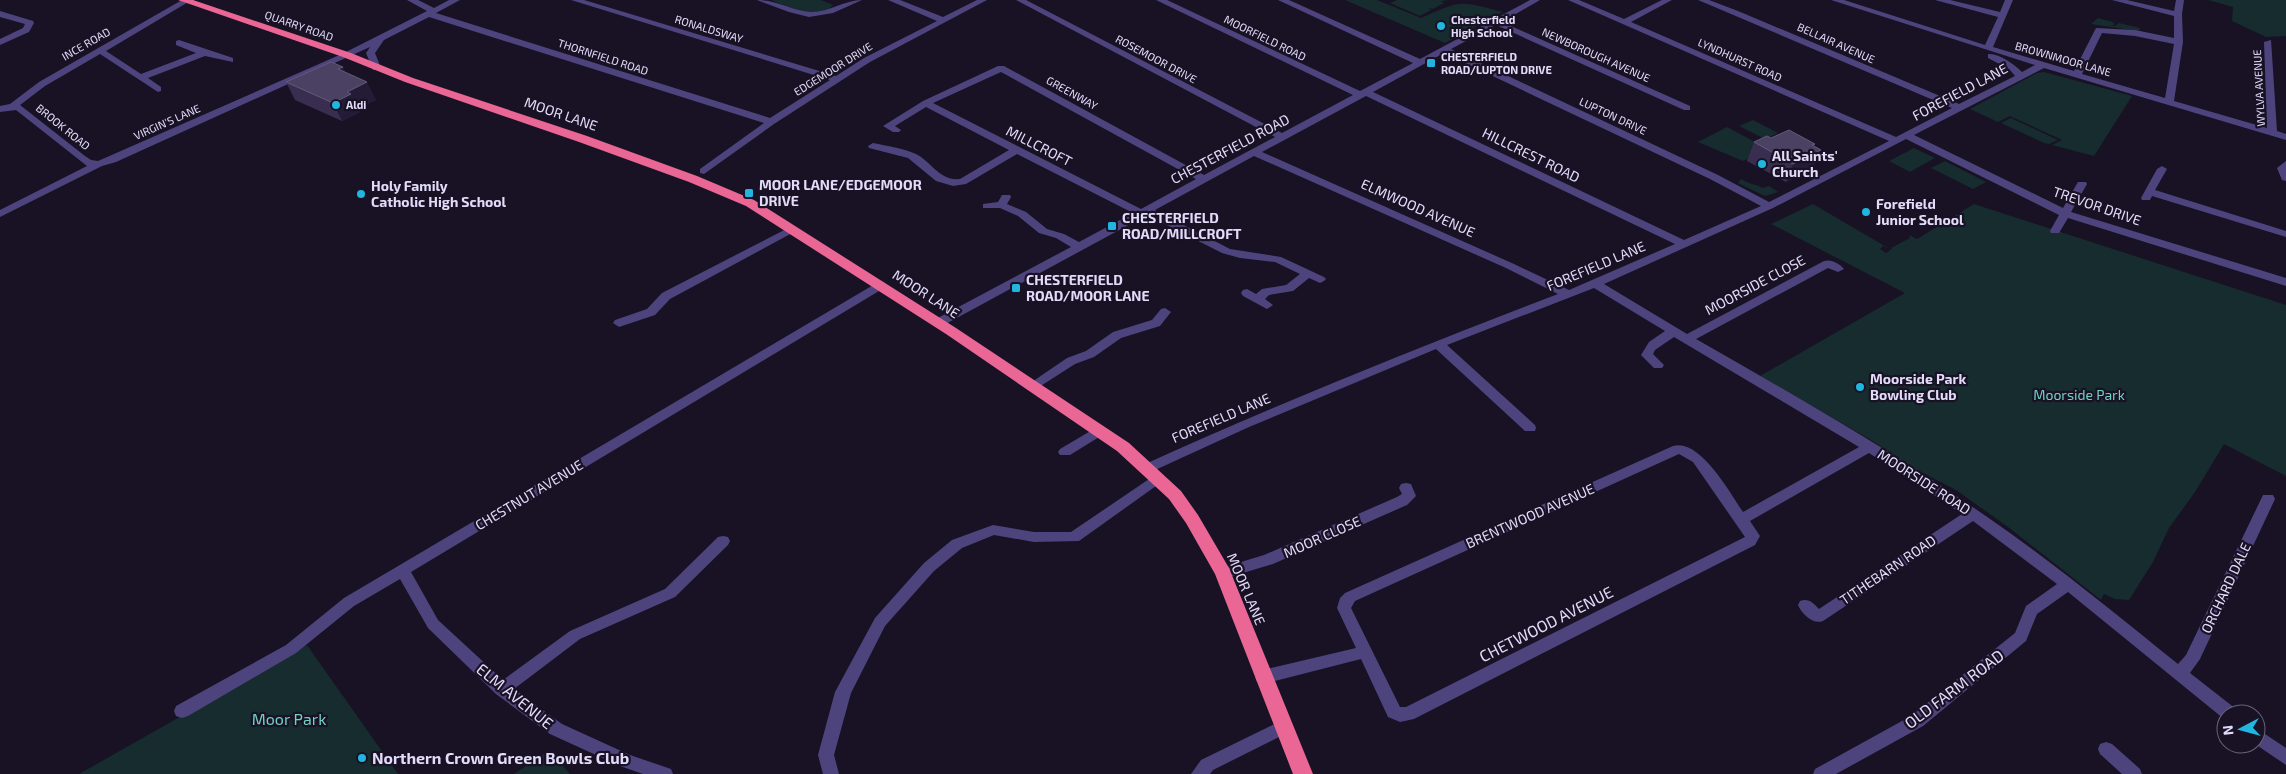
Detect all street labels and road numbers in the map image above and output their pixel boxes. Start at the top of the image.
street label: QUARRY ROAD [263,8,335,44]
street label: RONALDSWAY [673,12,745,45]
street label: MOORFIELD ROAD [1222,12,1308,63]
street label: BELLAIR AVENUE [1795,20,1877,65]
street label: INCE ROAD [59,24,112,63]
street label: NEWBOROUGH AVENUE [1540,25,1652,84]
street label: ROSEMOOR DRIVE [1113,32,1199,85]
street label: LYNDHURST ROAD [1696,35,1784,84]
street label: THORNFIELD ROAD [556,36,650,77]
street label: EDGEMOOR DRIVE [791,39,874,98]
street label: BROWNMOOR LANE [2014,39,2113,78]
street label: WYLVA AVENUE [2250,49,2267,127]
street label: FOREFIELD LANE [1909,59,2011,124]
street label: GREENWAY [1044,73,1101,112]
street label: MOOR LANE [522,93,600,134]
street label: LUPTON DRIVE [1577,94,1649,137]
street label: BROOK ROAD [34,101,93,152]
street label: VIRGIN'S LANE [132,101,202,142]
street label: CHESTERFIELD ROAD [1167,110,1292,187]
street label: MILLCROFT [1003,122,1075,169]
street label: HILLCREST ROAD [1480,124,1583,186]
street label: ELMWOOD AVENUE [1359,175,1478,240]
street label: TREVOR DRIVE [2051,182,2144,229]
street label: FOREFIELD LANE [1544,237,1648,294]
street label: MOORSIDE CLOSE [1702,251,1808,318]
street label: MOOR LANE [890,266,963,322]
street label: FOREFIELD LANE [1169,389,1273,446]
street label: MOORSIDE ROAD [1875,445,1974,518]
street label: CHESTNUT AVENUE [472,456,586,533]
street label: BRENTWOOD AVENUE [1463,479,1597,552]
street label: MOOR CLOSE [1281,512,1363,561]
street label: TITHEBARN ROAD [1836,531,1939,608]
street label: ORCHARD DALE [2197,540,2254,636]
street label: MOOR LANE [1224,550,1269,627]
street label: CHETWOOD AVENUE [1476,582,1616,665]
street label: OLD FARM ROAD [1900,645,2007,732]
street label: ELM AVENUE [473,659,558,732]

